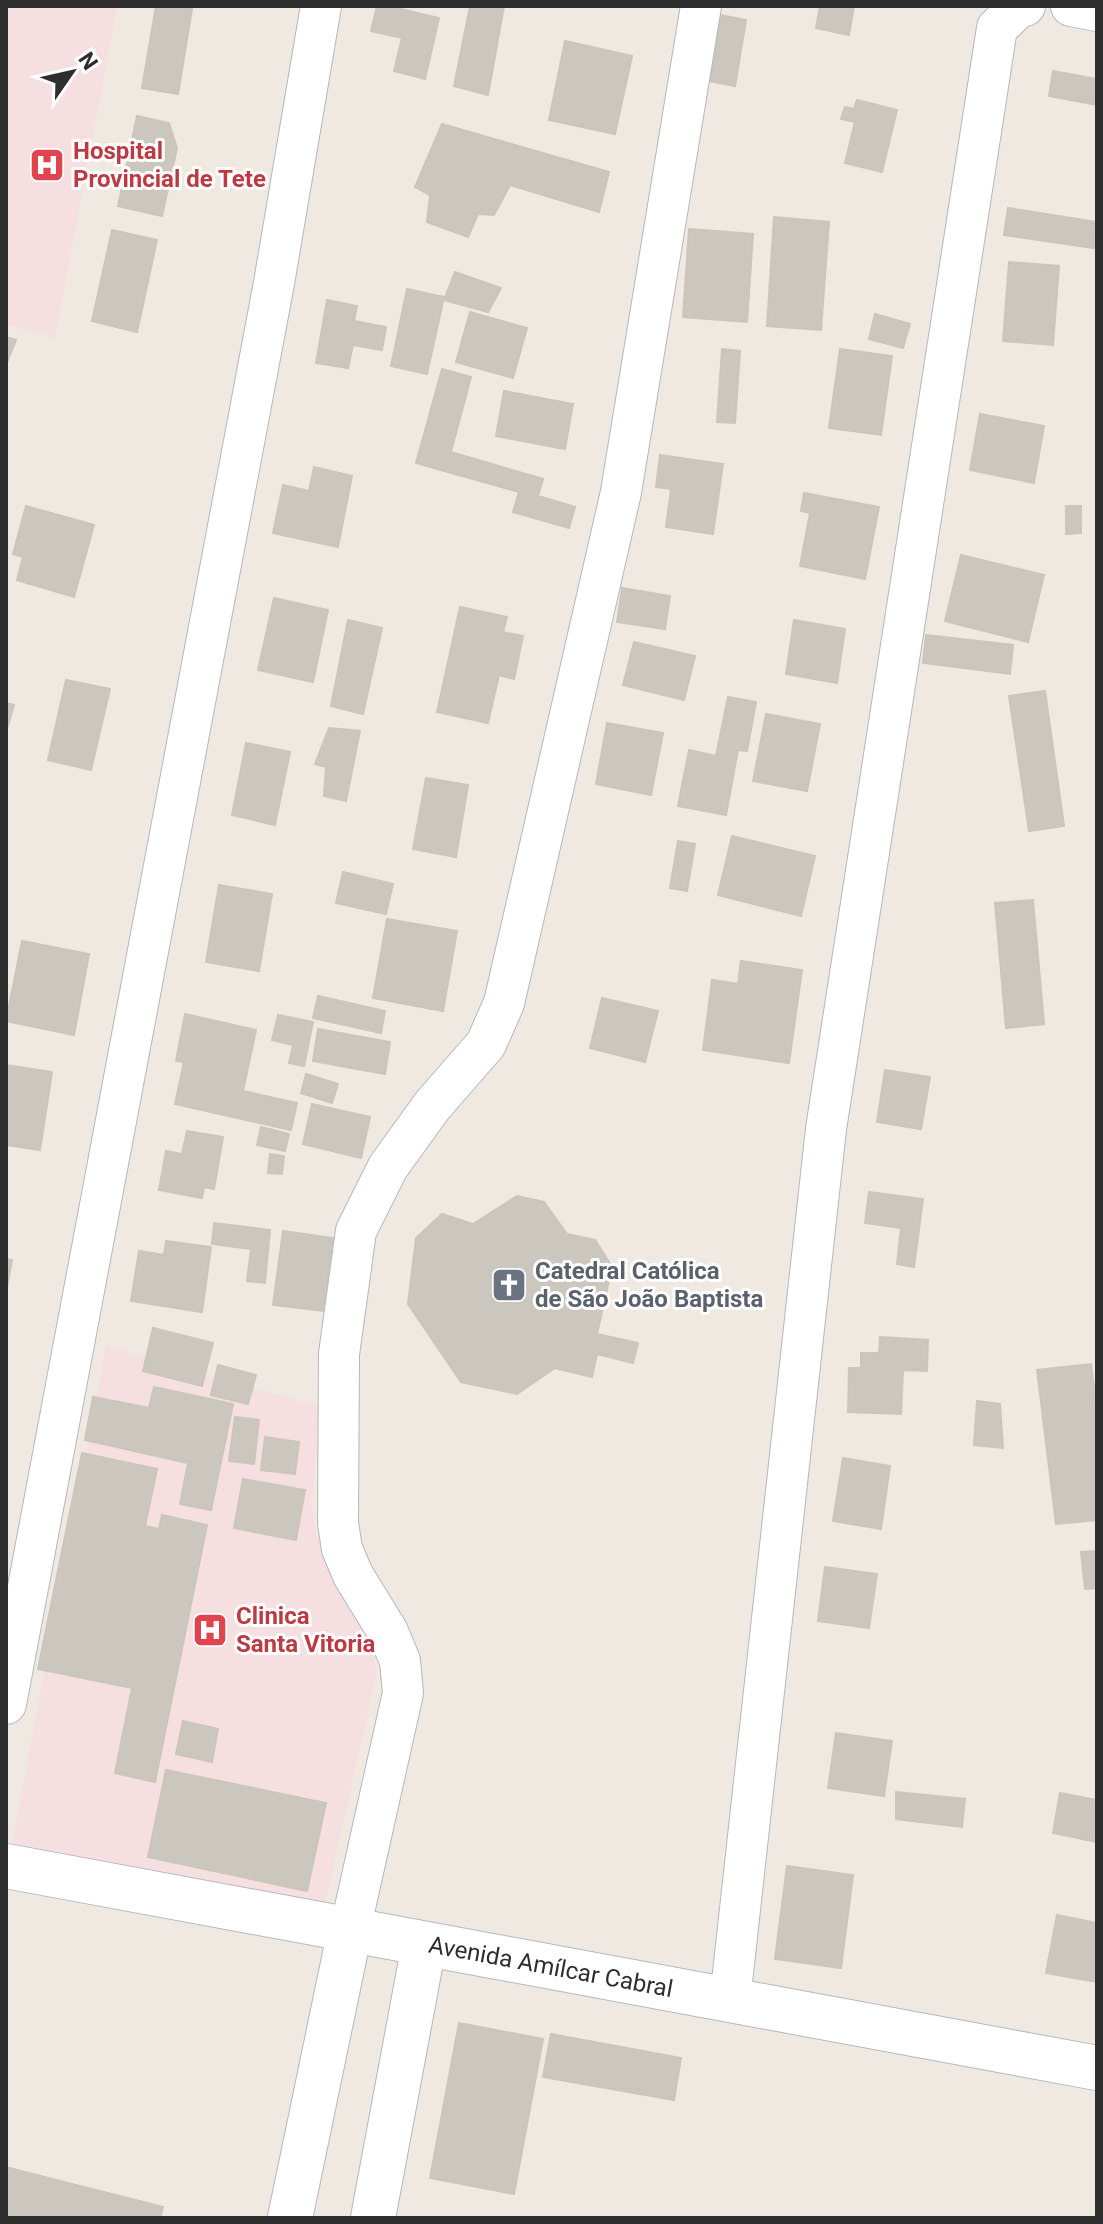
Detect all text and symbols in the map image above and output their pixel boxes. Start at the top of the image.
north arrow [32,32,112,112]
text: N [73,48,103,75]
place label: Hospital Provincial de Tete [73,137,266,193]
hospital icon: Hospital Provincial de Tete [28,146,66,184]
place label: Catedral Católica de São João Baptista [535,1257,763,1313]
church icon: Catedral Católica de São João Baptista [490,1266,528,1304]
place label: Clinica Santa Vitoria [236,1602,376,1658]
hospital icon: Clinica Santa Vitoria [191,1611,229,1649]
street label: Avenida Amílcar Cabral [426,1931,675,2003]

